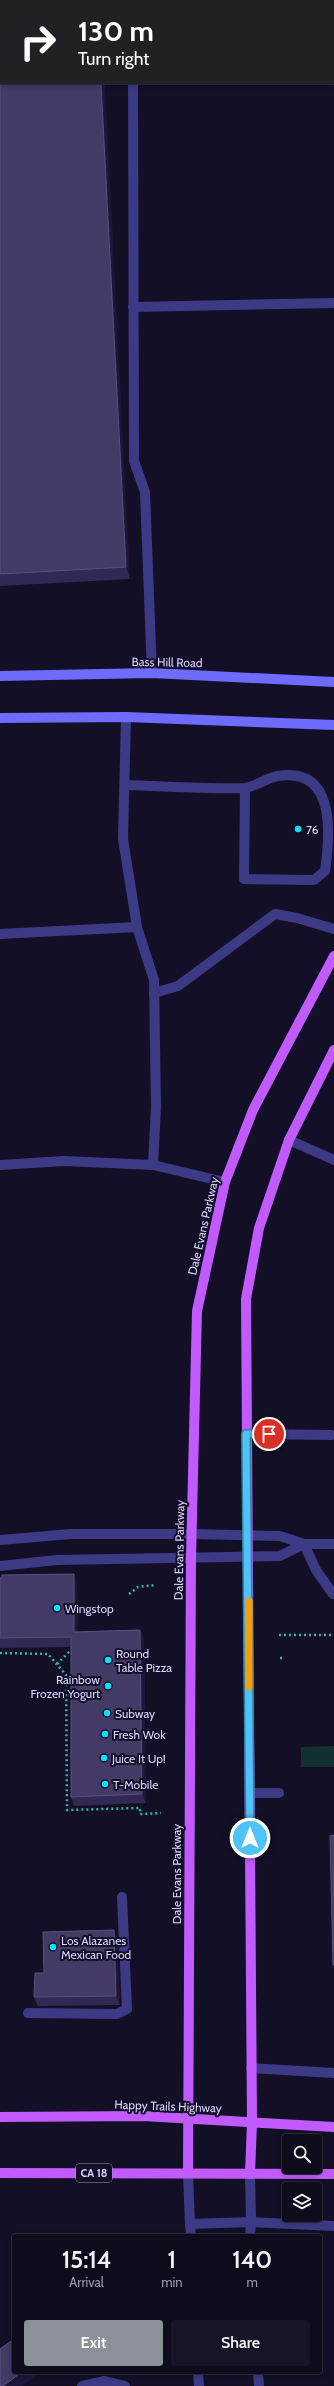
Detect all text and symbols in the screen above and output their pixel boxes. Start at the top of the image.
text: 130 m [78,14,154,48]
icon: right [12,16,64,68]
text: Turn right [78,48,149,70]
street label: Bass Hill Road [131,654,203,670]
place label: 76 [306,822,319,837]
marker: 76 [293,824,303,834]
street label: Dale Evans Parkway [184,1175,222,1277]
pin [252,1417,286,1451]
icon: arrive [258,1423,280,1445]
street label: Dale Evans Parkway [171,1500,187,1600]
place label: Wingstop [65,1601,114,1616]
marker: Wingstop [52,1603,62,1613]
place label: Round Table Pizza [116,1646,172,1675]
marker: Round Table Pizza [103,1655,113,1665]
place label: Rainbow Frozen Yogurt [31,1672,100,1701]
marker: Rainbow Frozen Yogurt [103,1681,113,1691]
place label: Subway [115,1706,155,1721]
marker: Subway [102,1708,112,1718]
place label: Fresh Wok [113,1727,166,1742]
marker: Fresh Wok [100,1729,110,1739]
place label: Juice It Up! [111,1751,166,1766]
marker: Juice It Up! [99,1753,109,1763]
place label: T-Mobile [113,1777,158,1792]
marker: T-Mobile [100,1779,110,1789]
position arrow [229,1817,271,1859]
street label: Dale Evans Parkway [169,1824,184,1924]
place label: Los Alazanes Mexican Food [61,1933,131,1962]
marker: Los Alazanes Mexican Food [48,1942,58,1952]
street label: Happy Trails Highway [114,2097,222,2115]
map controls [282,2134,322,2222]
button: search [282,2134,322,2174]
road number: CA 18 [76,2164,112,2182]
button: layers [282,2182,322,2222]
text: 15:14 [62,2245,111,2274]
text: 1 [168,2245,176,2274]
text: 140 [232,2245,272,2274]
text: Arrival [69,2274,104,2290]
text: min [161,2274,183,2290]
text: m [247,2274,258,2290]
button: Exit [24,2320,163,2366]
button: Share [171,2320,310,2366]

